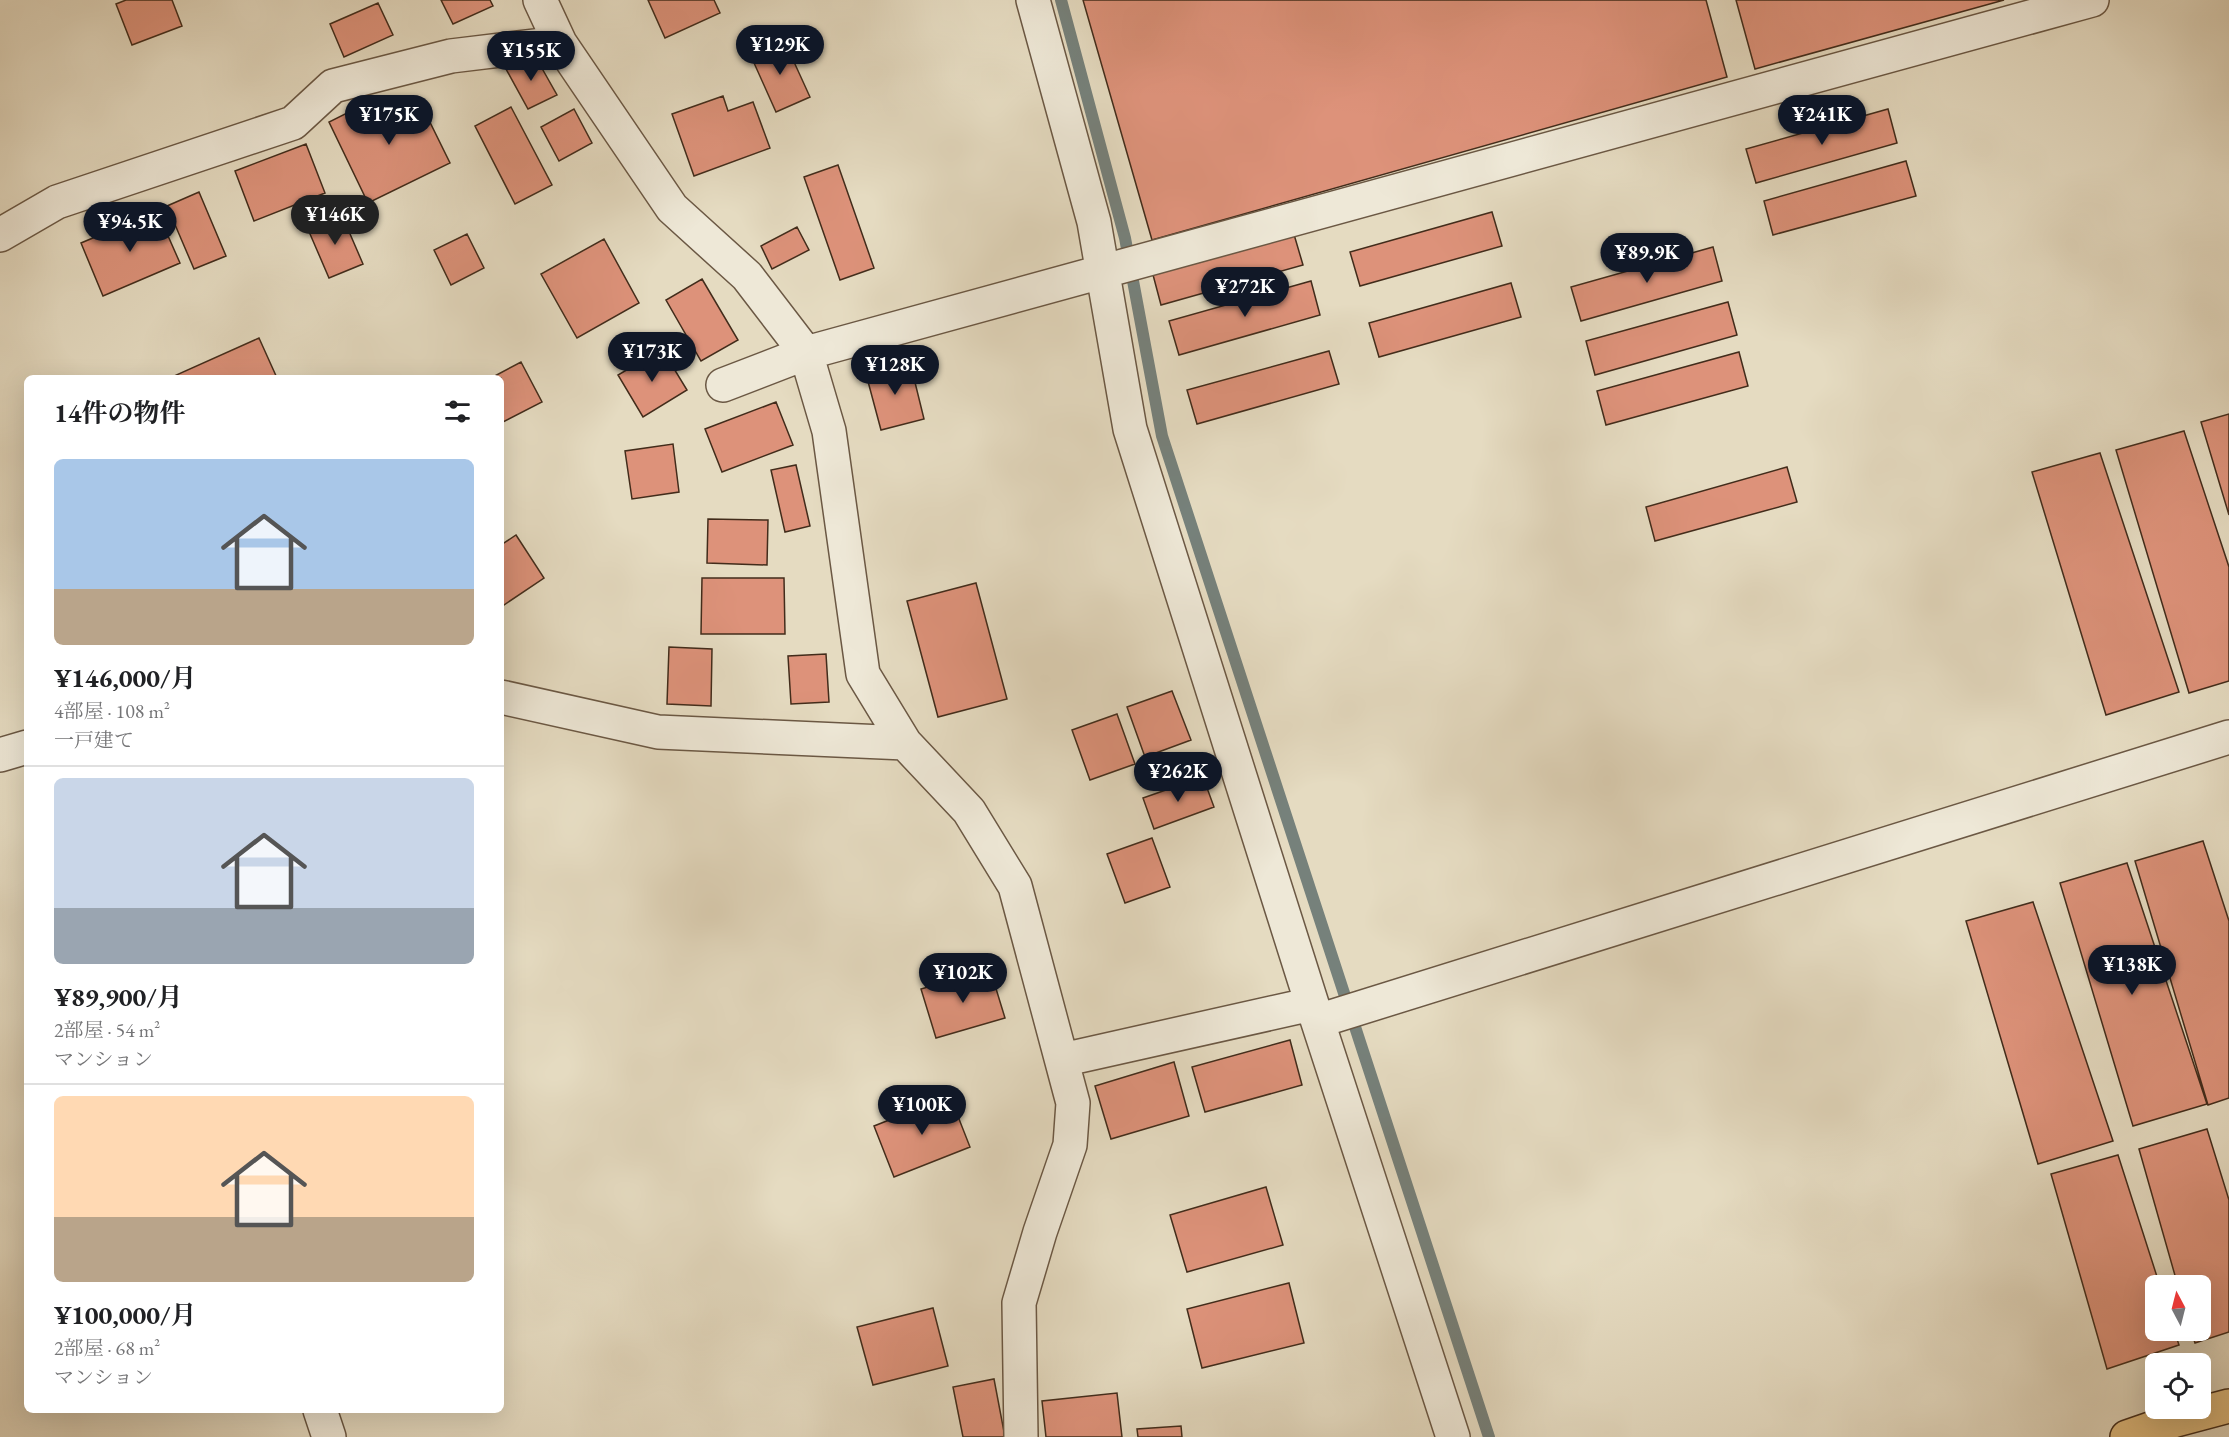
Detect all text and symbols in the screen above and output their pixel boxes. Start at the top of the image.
pin: ¥129K [738,25,822,76]
pin: ¥155K [489,31,573,82]
text: ¥129K [750,31,810,57]
text: ¥155K [501,37,561,63]
pin: ¥175K [347,95,431,146]
pin: ¥241K [1780,95,1864,146]
text: ¥175K [359,101,419,127]
text: ¥241K [1792,101,1852,127]
pin: ¥146K [293,195,377,246]
text: ¥146K [305,201,365,227]
pin: ¥94.5K [81,202,179,253]
text: ¥94.5K [98,208,163,234]
pin: ¥89.9K [1598,233,1696,284]
text: ¥89.9K [1615,239,1680,265]
pin: ¥272K [1203,267,1287,318]
text: ¥272K [1215,273,1275,299]
pin: ¥173K [610,332,694,383]
text: ¥173K [622,338,682,364]
pin: ¥128K [853,345,937,396]
text: ¥128K [865,351,925,377]
icon: filters [441,395,474,428]
text: 14件の物件 [54,396,186,430]
icon: home [210,498,318,606]
text: ¥146,000/月 [54,661,196,695]
text: 4部屋 · 108 m² [54,698,170,724]
text: 一戸建て [54,727,134,753]
pin: ¥262K [1136,752,1220,803]
text: ¥262K [1148,758,1208,784]
icon: home [210,817,318,925]
pin: ¥138K [2090,945,2174,996]
text: ¥138K [2102,951,2162,977]
pin: ¥102K [921,953,1005,1004]
text: ¥102K [933,959,993,985]
text: ¥89,900/月 [54,980,183,1014]
text: 2部屋 · 54 m² [54,1017,160,1043]
text: マンション [54,1046,153,1072]
pin: ¥100K [880,1085,964,1136]
text: ¥100K [892,1091,952,1117]
icon: home [210,1135,318,1243]
north arrow [2145,1275,2211,1341]
map controls [2145,1275,2211,1419]
text: ¥100,000/月 [54,1298,196,1332]
text: 2部屋 · 68 m² [54,1335,160,1361]
button: locate [2145,1353,2211,1419]
text: マンション [54,1364,153,1390]

